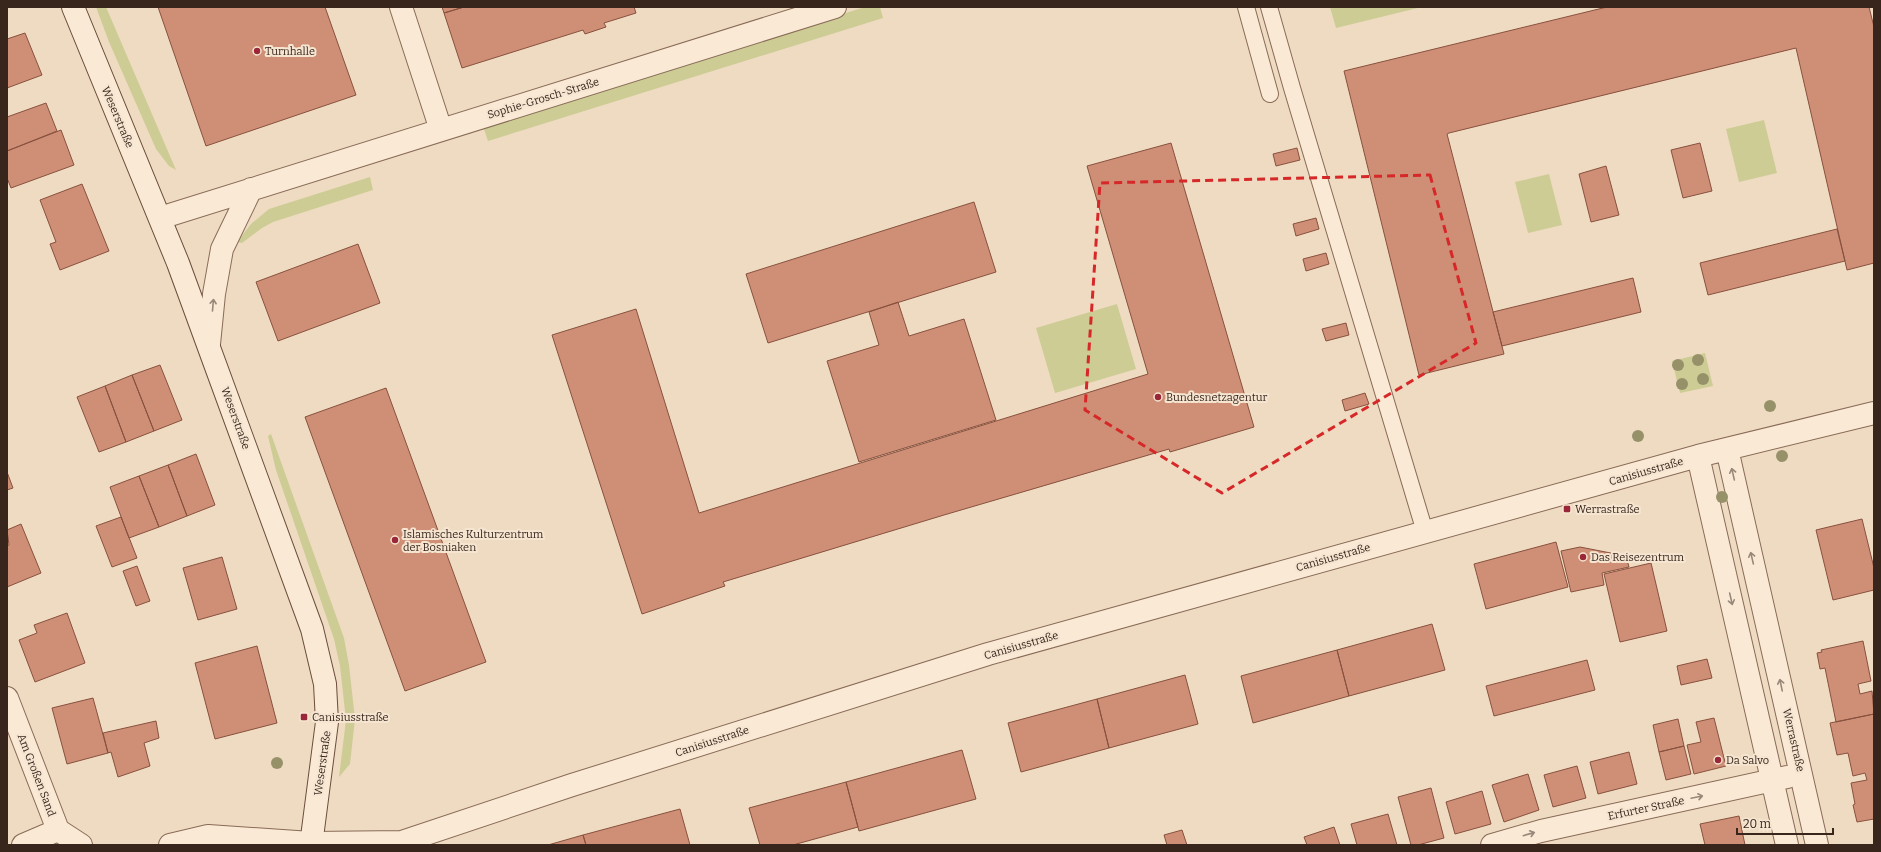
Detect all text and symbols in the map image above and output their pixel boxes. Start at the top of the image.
place label: Turnhalle [265,45,315,58]
marker: Turnhalle [252,46,262,56]
street label: Sophie-Grosch-Straße [486,75,601,122]
street label: Weserstraße [99,85,136,150]
one-way arrow [209,299,216,312]
street label: Weserstraße [218,385,253,451]
place label: Bundesnetzagentur [1166,391,1268,404]
marker: Bundesnetzagentur [1153,392,1163,402]
street label: Canisiusstraße [1608,455,1685,488]
one-way arrow [1728,468,1736,481]
place label: Werrastraße [1575,503,1640,516]
marker: Werrastraße [1562,504,1572,514]
place label: Islamisches Kulturzentrum der Bosniaken [403,528,544,554]
marker: Islamisches Kulturzentrum der Bosniaken [390,535,400,545]
street label: Canisiusstraße [1295,541,1372,574]
place label: Das Reisezentrum [1591,551,1685,564]
marker: Das Reisezentrum [1578,552,1588,562]
one-way arrow [1748,552,1756,565]
one-way arrow [1728,592,1736,605]
street label: Canisiusstraße [983,629,1060,662]
one-way arrow [1777,679,1785,692]
street label: Werrastraße [1780,707,1807,773]
place label: Canisiusstraße [312,711,389,724]
marker: Canisiusstraße [299,712,309,722]
street label: Canisiusstraße [674,723,751,759]
street label: Weserstraße [312,730,333,796]
street label: Am Großen Sand [15,732,58,819]
place label: Da Salvo [1726,754,1769,767]
marker: Da Salvo [1713,755,1723,765]
one-way arrow [1690,792,1703,800]
street label: Erfurter Straße [1607,794,1686,823]
scale bar [1737,810,1833,836]
text: 20 m [1743,817,1772,831]
one-way arrow [1523,830,1536,837]

